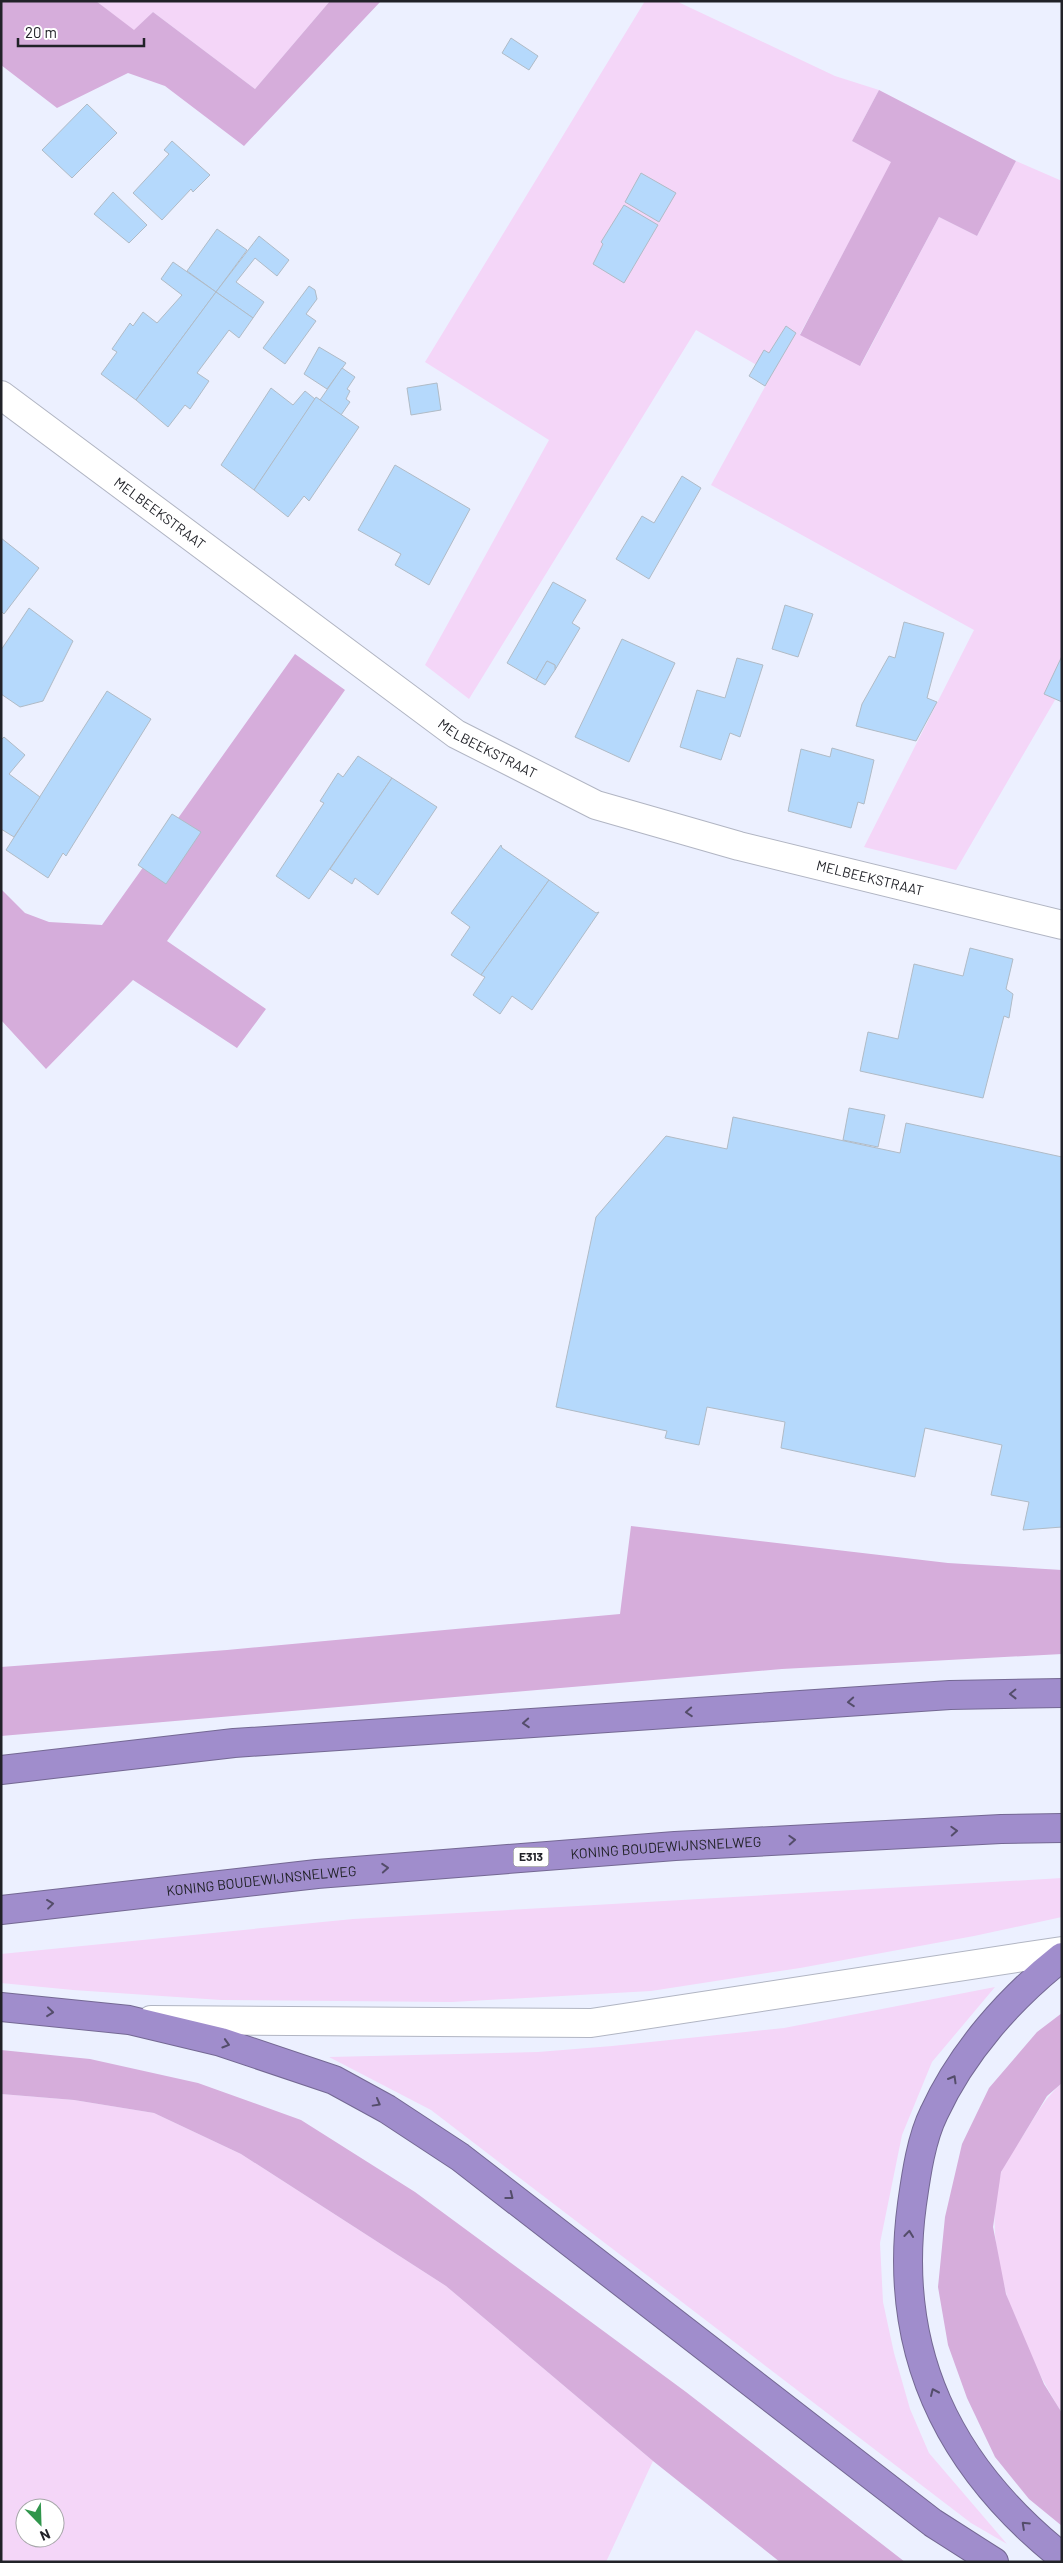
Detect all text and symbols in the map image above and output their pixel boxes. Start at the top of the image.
scale bar [18,15,144,47]
text: 20 m [25,23,57,41]
street label: MELBEEKSTRAAT [111,473,209,552]
street label: MELBEEKSTRAAT [435,715,540,782]
street label: MELBEEKSTRAAT [815,856,925,899]
one-way arrow [1009,1689,1016,1699]
one-way arrow [846,1696,854,1707]
one-way arrow [684,1707,692,1718]
one-way arrow [522,1718,530,1729]
one-way arrow [950,1826,958,1837]
street label: KONING BOUDEWIJNSNELWEG [570,1833,762,1862]
one-way arrow [788,1834,796,1845]
road number: E313 [514,1848,548,1866]
street label: KONING BOUDEWIJNSNELWEG [165,1862,357,1899]
one-way arrow [382,1863,390,1874]
one-way arrow [46,1899,54,1910]
one-way arrow [46,2006,54,2017]
one-way arrow [222,2038,230,2048]
one-way arrow [947,2076,957,2085]
one-way arrow [372,2097,381,2107]
one-way arrow [504,2191,513,2199]
one-way arrow [903,2229,914,2237]
one-way arrow [929,2388,940,2397]
north arrow [15,2498,65,2548]
one-way arrow [1021,2522,1030,2531]
text: N [38,2526,53,2545]

